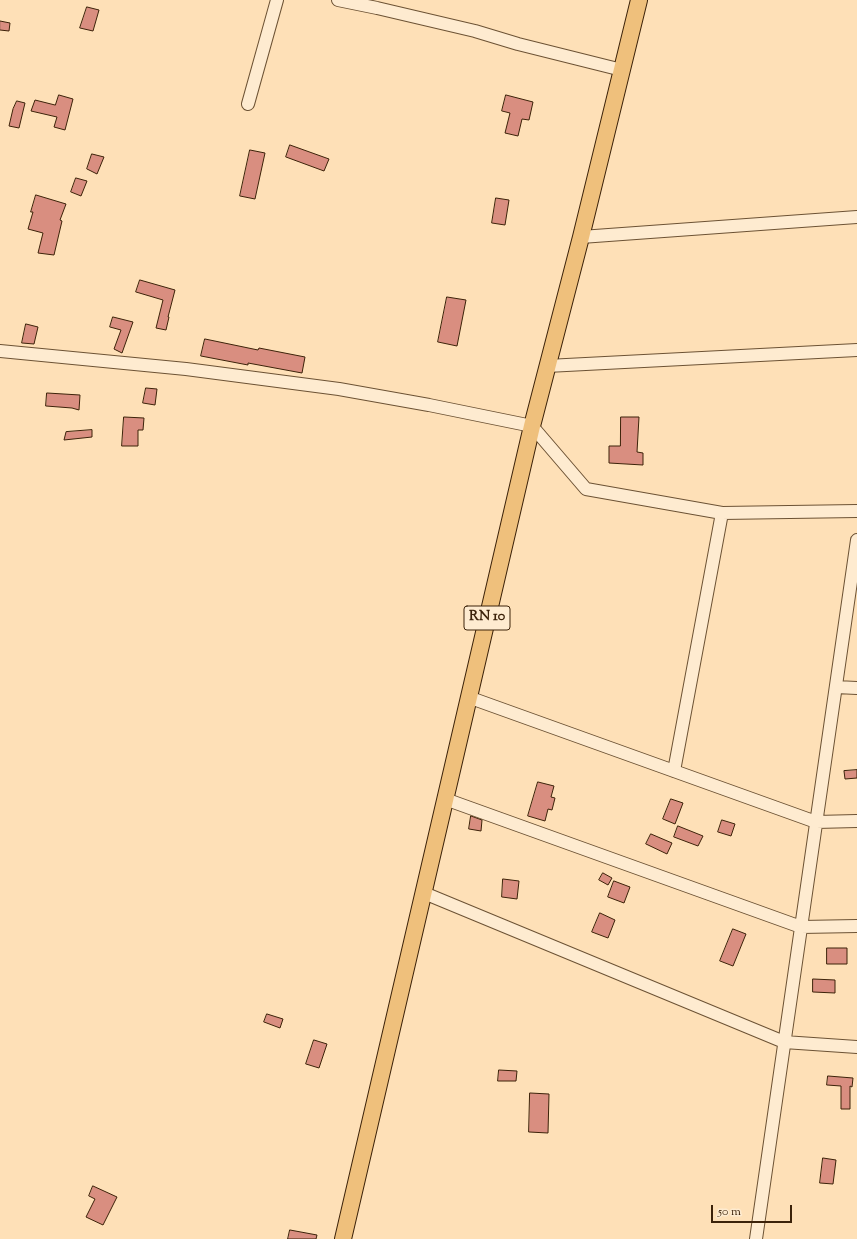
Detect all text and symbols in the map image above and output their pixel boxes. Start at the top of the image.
road number: RN 10 [464,606,510,630]
scale bar [713,1197,794,1223]
text: 50 m [718,1203,741,1221]

